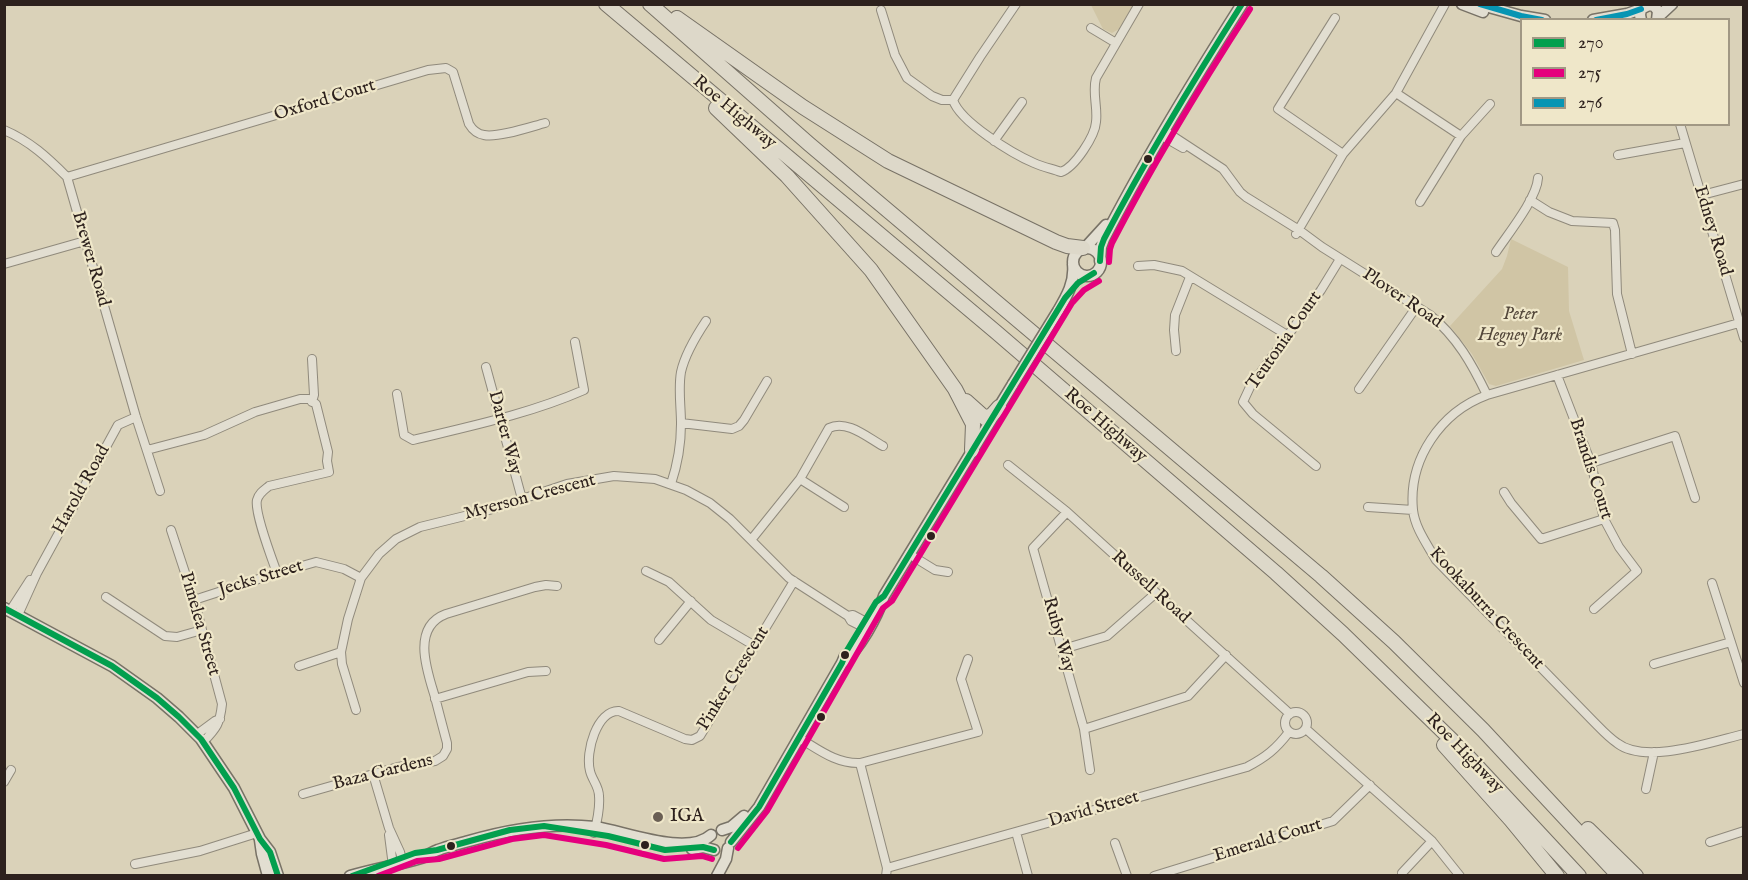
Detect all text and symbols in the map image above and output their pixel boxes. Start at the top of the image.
legend [1520,18,1730,126]
text: 270 [1578,32,1604,55]
text: 275 [1578,62,1601,85]
street label: Roe Highway [688,72,780,154]
street label: Oxford Court [272,75,378,127]
text: 276 [1578,92,1602,115]
unlabelled marker [1142,153,1154,165]
street label: Edney Road [1688,183,1736,279]
street label: Brewer Road [66,209,114,309]
street label: Plover Road [1358,264,1446,334]
street label: Teutonia Court [1243,287,1327,395]
park label: Peter Hegney Park [1478,304,1562,346]
street label: Roe Highway [1059,384,1151,468]
street label: Darter Way [482,389,526,477]
street label: Brandis Court [1563,416,1617,522]
street label: Harold Road [49,442,115,538]
street label: Myerson Crescent [462,470,598,526]
unlabelled marker [925,530,937,542]
street label: Kookaburra Crescent [1424,543,1548,675]
street label: Russell Road [1106,547,1194,629]
street label: Jecks Street [216,556,306,602]
street label: Pimelea Street [174,570,224,678]
street label: Ruby Way [1037,595,1079,675]
street label: Pinker Crescent [693,623,775,735]
unlabelled marker [839,649,851,661]
street label: Roe Highway [1420,709,1508,799]
unlabelled marker [815,711,827,723]
street label: Baza Gardens [331,750,435,796]
street label: David Street [1046,787,1142,833]
place label: IGA [670,806,704,828]
marker: IGA [651,810,665,824]
street label: Emerald Court [1211,814,1325,868]
unlabelled marker [639,839,651,851]
unlabelled marker [445,840,457,852]

